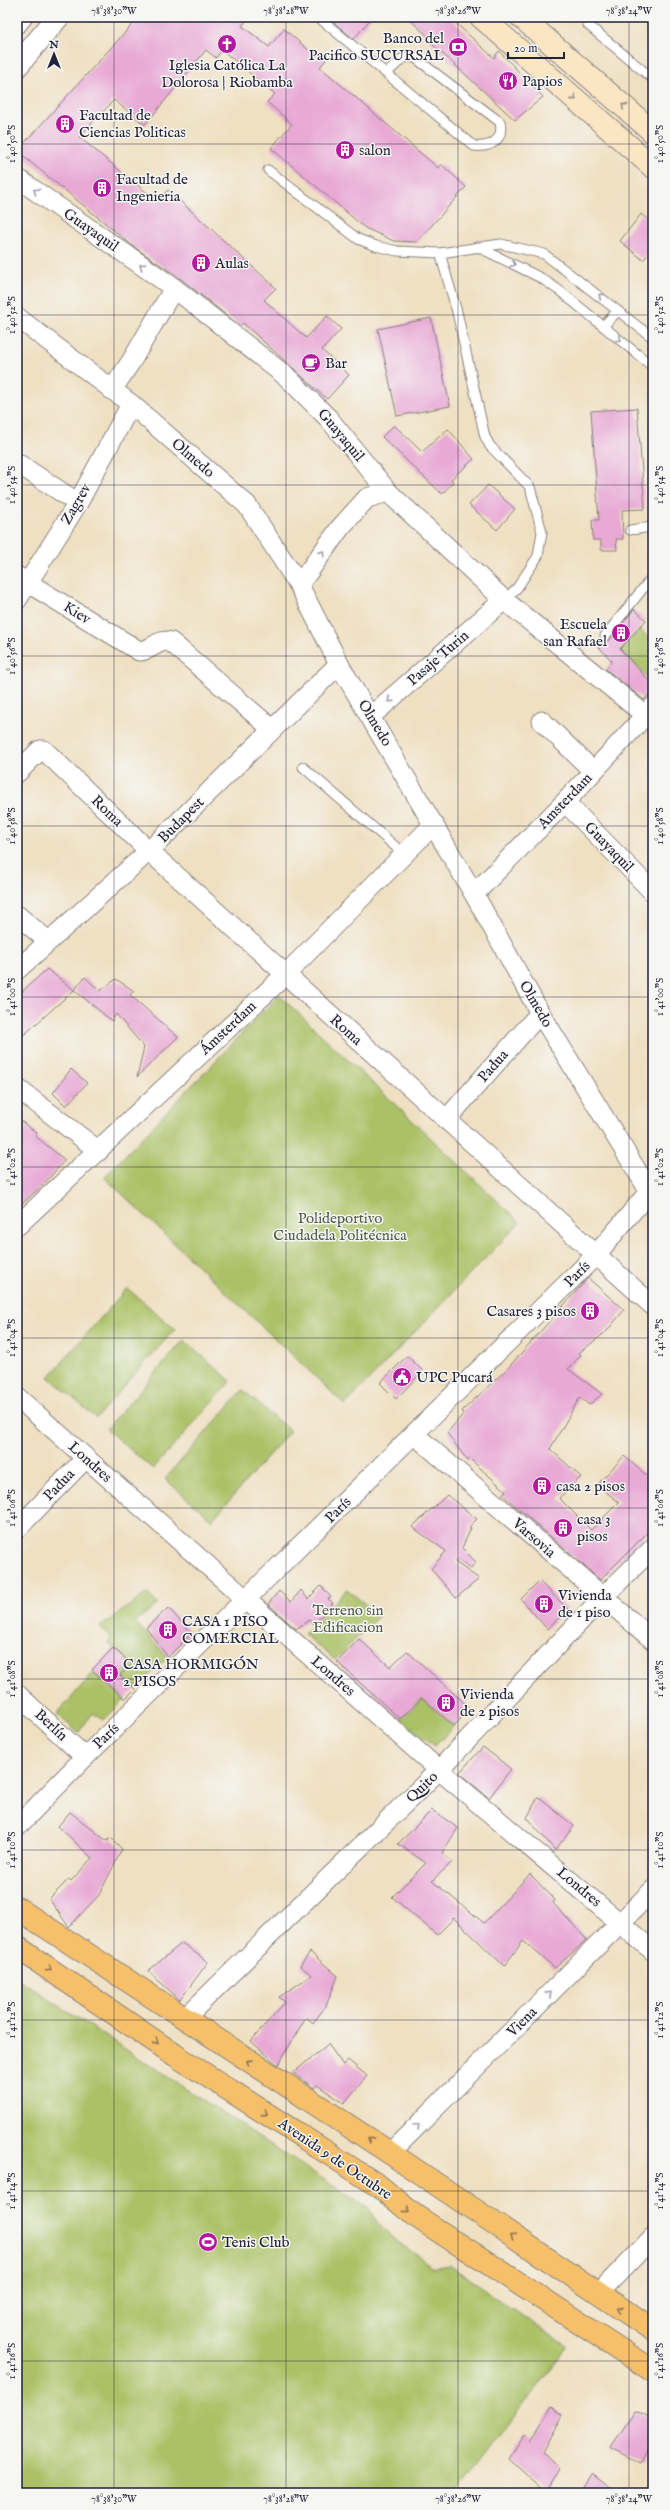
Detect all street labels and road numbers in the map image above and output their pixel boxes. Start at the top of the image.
street label: Guayaquil [60,204,123,256]
street label: Guayaquil [313,405,369,466]
street label: Olmedo [168,434,218,482]
street label: Zagrev [57,480,95,528]
street label: Kiev [60,597,94,629]
street label: Pasaje Turin [403,626,473,690]
street label: Olmedo [354,696,396,750]
street label: Amsterdam [533,769,597,834]
street label: Roma [87,791,127,831]
street label: Budapest [154,793,208,847]
street label: Guayaquil [580,818,638,877]
street label: Olmedo [515,977,557,1031]
street label: Ámsterdam [195,997,261,1060]
street label: Roma [326,1010,367,1050]
street label: Padua [474,1045,513,1086]
street label: París [560,1257,594,1291]
street label: Londres [64,1437,116,1487]
street label: Padua [39,1465,79,1505]
street label: París [321,1493,355,1527]
street label: Varsovia [508,1513,560,1562]
street label: Londres [307,1652,359,1700]
street label: Berlín [30,1705,72,1745]
street label: París [89,1719,123,1753]
street label: Quito [402,1767,442,1807]
street label: Londres [553,1863,605,1911]
street label: Viena [502,2003,541,2042]
street label: Avenida 9 de Octubre [274,2113,396,2204]

